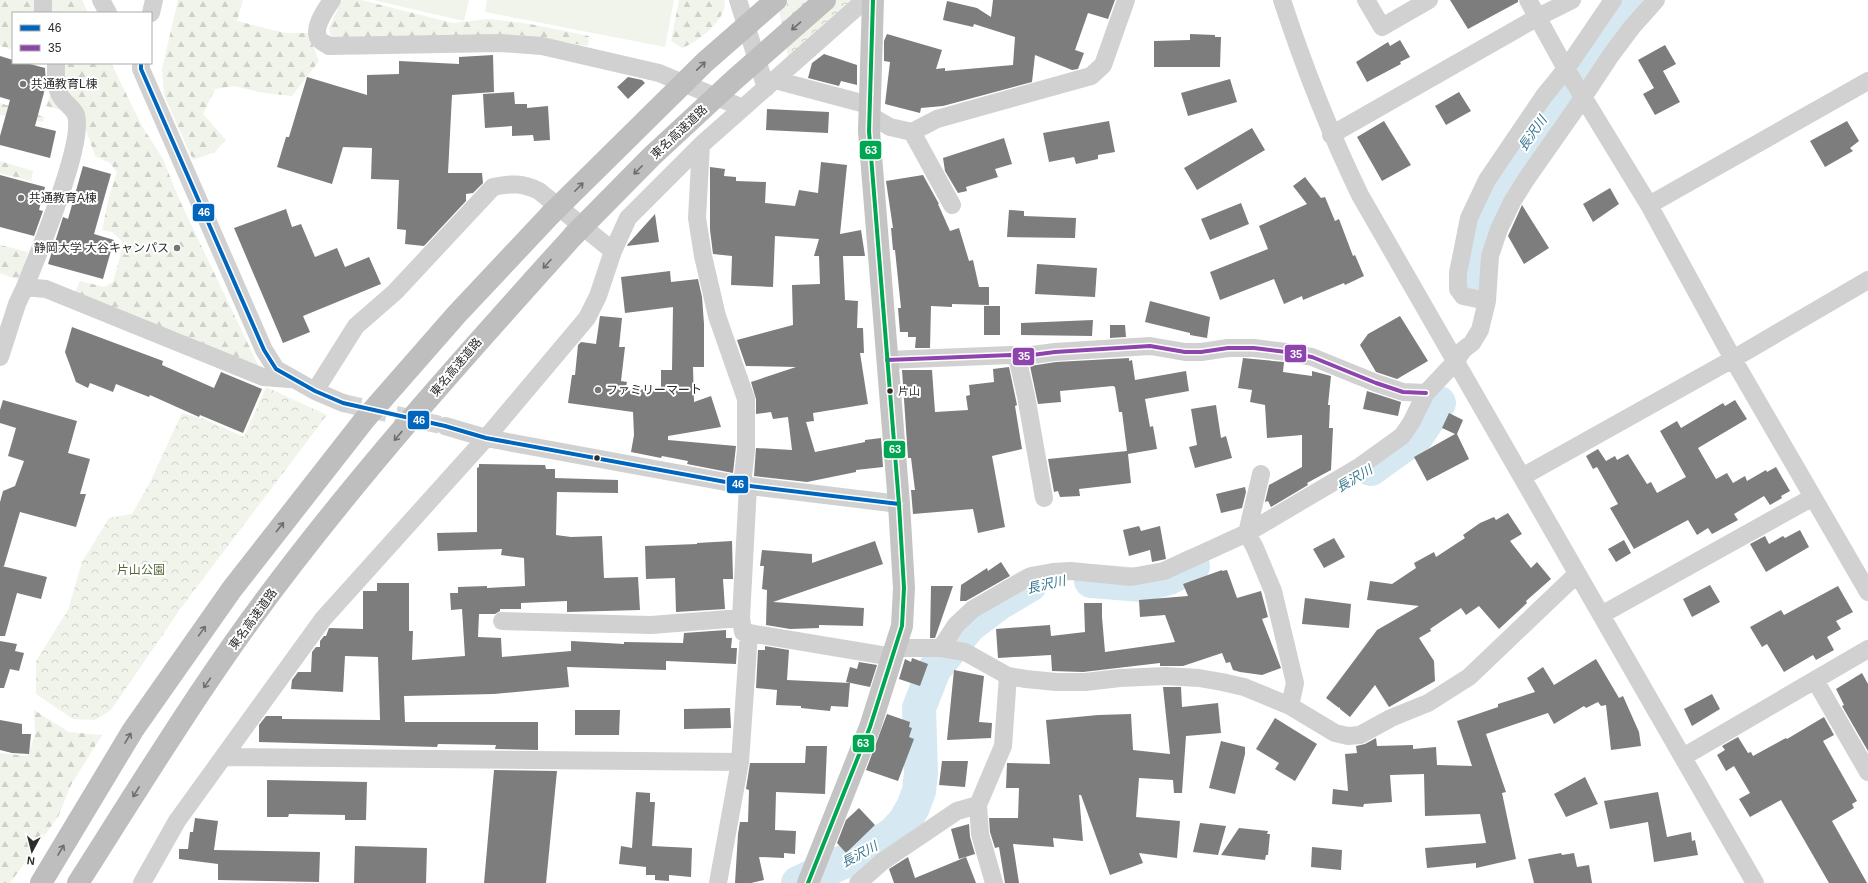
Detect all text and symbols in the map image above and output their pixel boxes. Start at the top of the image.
legend [12,12,152,64]
text: 46 [48,21,62,35]
one-way arrow [791,21,801,30]
text: 35 [48,41,62,55]
one-way arrow [696,61,706,70]
place label: 共通教育L棟 [31,77,98,91]
marker: 共通教育L棟 [18,79,28,89]
street label: 東名高速道路 [648,102,710,162]
water label: 長沢川 [1515,111,1551,154]
line badge: 63 [859,140,882,160]
text: 63 [865,144,877,156]
one-way arrow [633,165,643,175]
one-way arrow [574,182,584,191]
place label: 共通教育A棟 [29,191,97,205]
marker: 共通教育A棟 [16,193,26,203]
line badge: 46 [192,203,215,222]
text: 46 [198,206,210,218]
place label: 静岡大学 大谷キャンパス [34,241,169,255]
marker: 静岡大学 大谷キャンパス [172,243,182,253]
one-way arrow [543,259,552,269]
street label: 東名高速道路 [427,335,485,399]
line badge: 35 [1284,344,1307,363]
line badge: 35 [1012,347,1035,366]
text: 35 [1290,348,1302,360]
text: 35 [1018,350,1030,362]
place label: ファミリーマート [606,383,702,397]
marker: ファミリーマート [593,385,603,395]
place label: 片山 [898,385,920,397]
marker: 片山 [885,386,895,396]
line badge: 46 [407,410,430,430]
text: 46 [413,414,425,426]
one-way arrow [393,431,402,441]
line badge: 63 [883,440,906,459]
text: 63 [889,443,901,455]
unlabelled marker [592,453,602,463]
water label: 長沢川 [1334,461,1377,495]
line badge: 46 [726,475,749,494]
text: 46 [732,478,744,490]
one-way arrow [276,522,284,533]
park label: 片山公園 [117,563,165,577]
water label: 長沢川 [1025,572,1069,596]
street label: 東名高速道路 [226,586,280,652]
one-way arrow [198,626,206,637]
one-way arrow [203,677,211,688]
one-way arrow [124,732,132,744]
line badge: 63 [852,734,875,753]
text: 63 [857,737,869,749]
one-way arrow [132,786,140,797]
north arrow [12,831,52,871]
water label: 長沢川 [838,838,882,870]
one-way arrow [57,845,65,856]
text: N [26,854,35,867]

